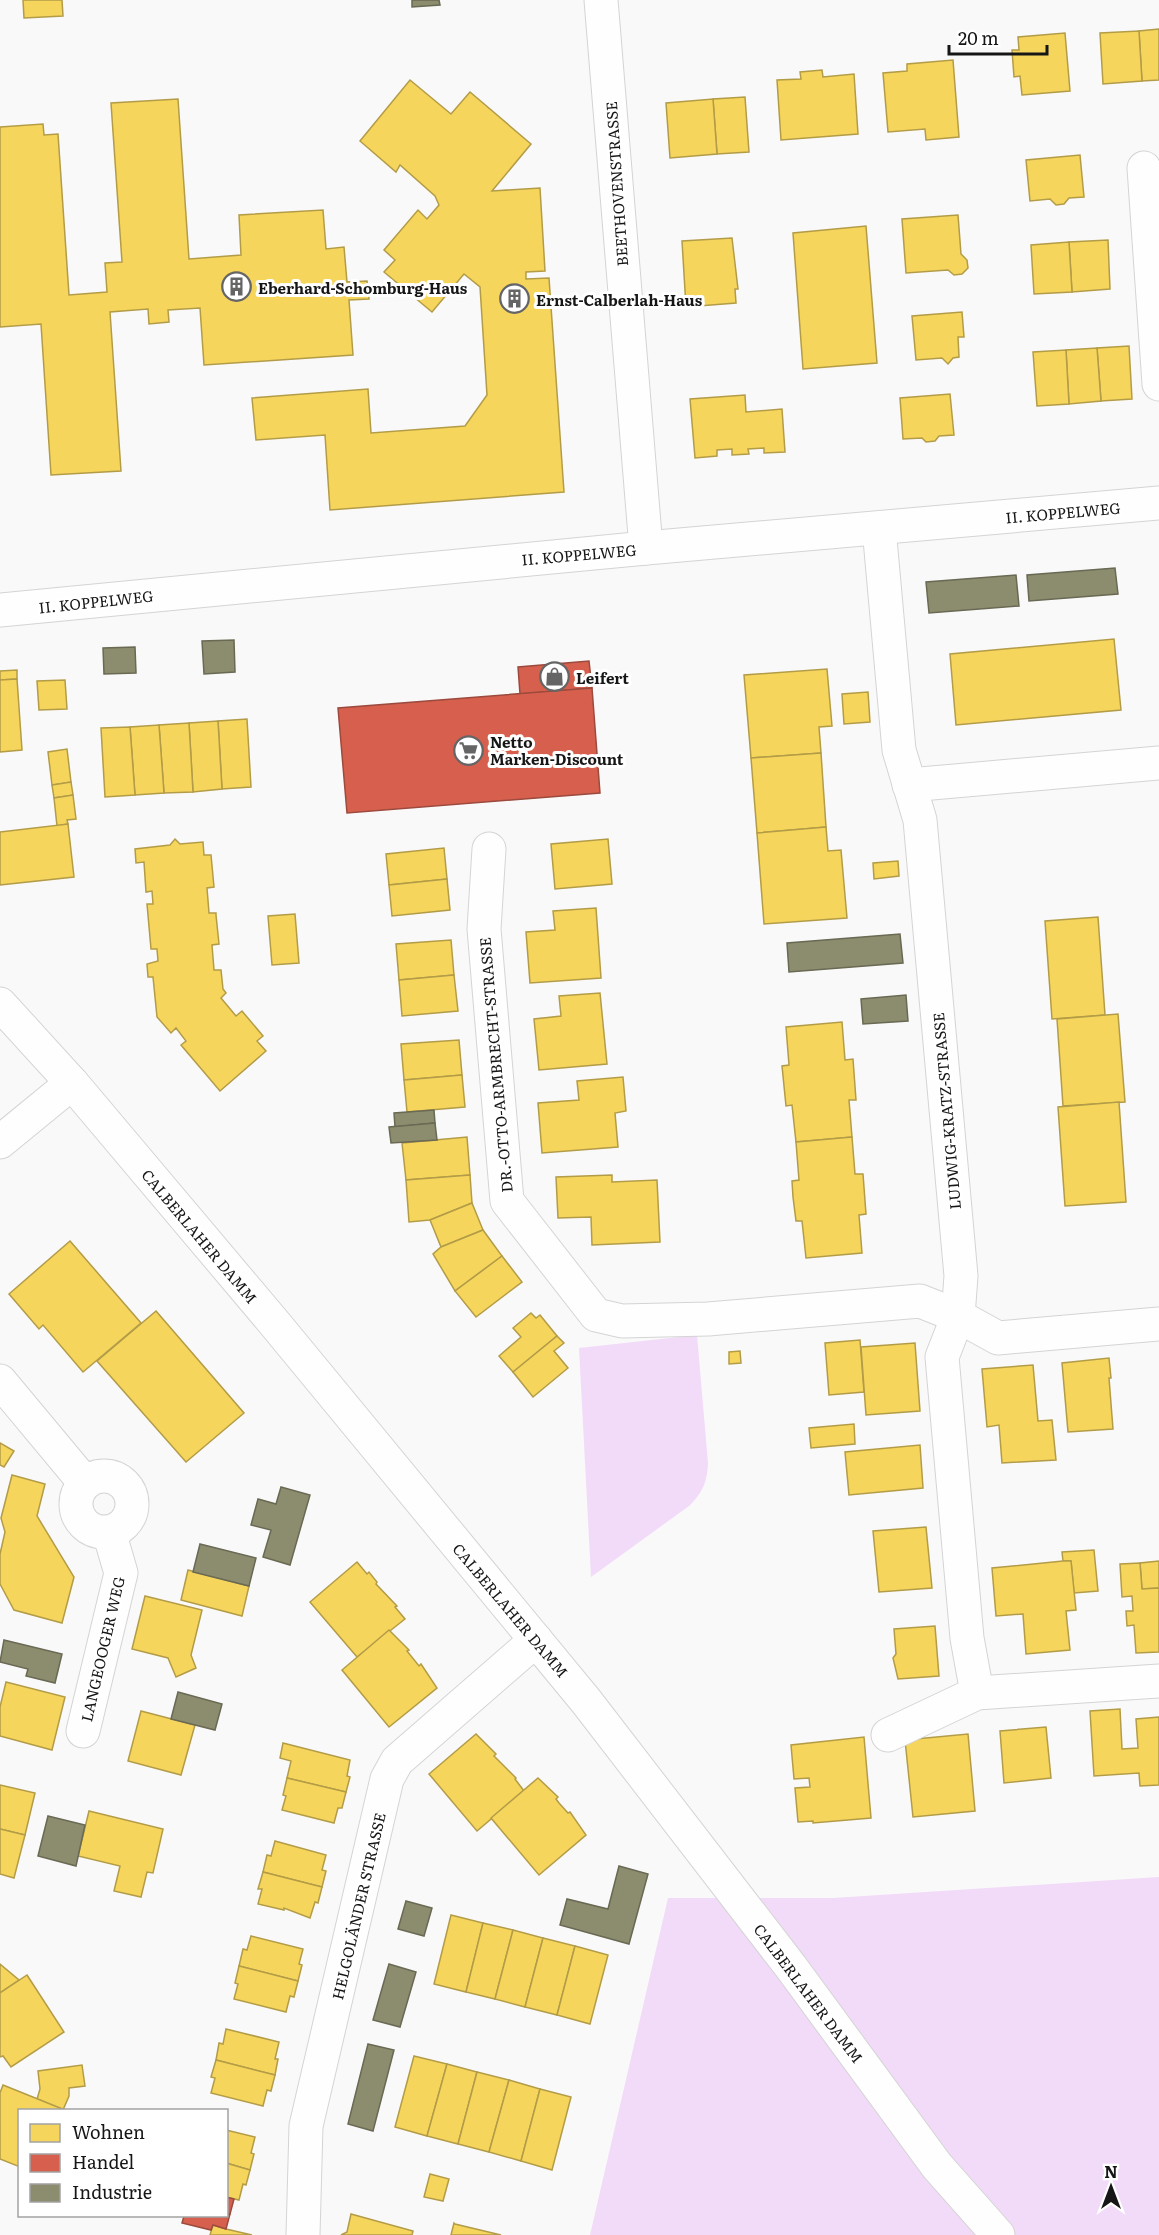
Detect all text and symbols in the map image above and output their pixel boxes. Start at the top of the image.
scale bar [949,18,1046,56]
text: 20 m [958,24,999,51]
street label: BEETHOVENSTRASSE [599,101,633,267]
building icon: Eberhard-Schomburg-Haus [221,271,253,303]
place label: Eberhard-Schomburg-Haus [258,276,468,299]
building icon: Ernst-Calberlah-Haus [499,283,531,315]
place label: Ernst-Calberlah-Haus [536,288,703,311]
street label: II. KOPPELWEG [1005,496,1121,528]
street label: II. KOPPELWEG [521,538,637,570]
street label: II. KOPPELWEG [37,584,155,618]
shop icon: Leifert [539,661,571,693]
place label: Leifert [576,666,629,689]
place label: Netto Marken-Discount [490,730,624,770]
supermarket icon: Netto Marken-Discount [453,734,485,766]
street label: DR.-OTTO-ARMBRECHT-STRASSE [472,936,518,1194]
street label: LUDWIG-KRATZ-STRASSE [926,1012,966,1210]
street label: CALBERLAHER DAMM [137,1164,263,1308]
street label: CALBERLAHER DAMM [448,1538,574,1682]
street label: LANGEOOGER WEG [74,1574,130,1724]
street label: HELGOLÄNDER STRASSE [325,1810,391,2002]
street label: CALBERLAHER DAMM [749,1918,869,2068]
legend [18,2109,228,2217]
text: Wohnen [72,2118,145,2145]
text: Handel [72,2148,134,2175]
north arrow [1081,2157,1141,2217]
text: N [1104,2159,1118,2183]
text: Industrie [72,2178,152,2205]

